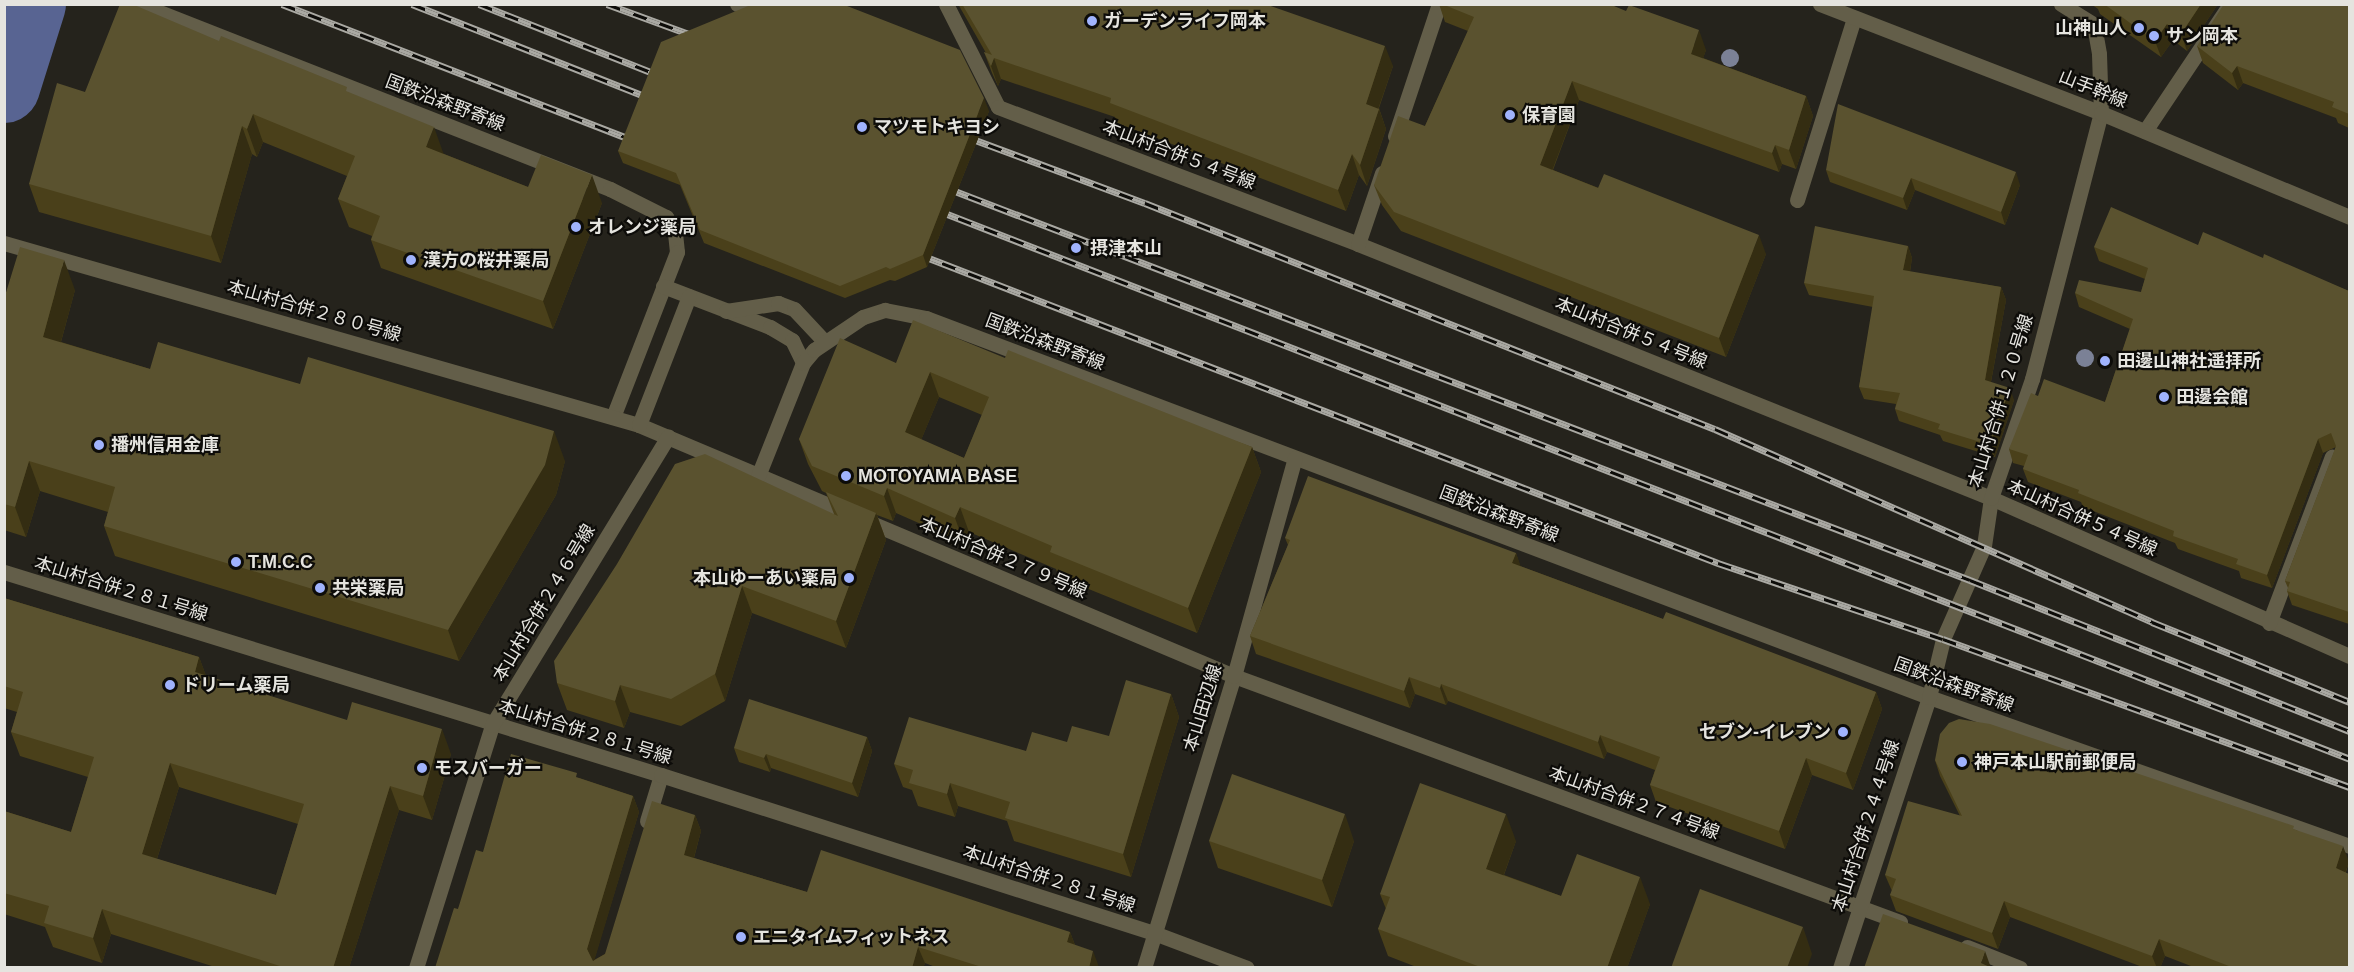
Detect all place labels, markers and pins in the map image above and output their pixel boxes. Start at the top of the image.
place label: ガーデンライフ岡本 [1104,10,1266,32]
marker: ガーデンライフ岡本 [1085,14,1099,28]
place label: 山神山人 [2055,17,2127,39]
marker: 山神山人 [2132,21,2146,35]
place label: サン岡本 [2166,25,2238,47]
marker: サン岡本 [2147,29,2161,43]
place label: 保育園 [1522,104,1576,126]
marker: 保育園 [1503,108,1517,122]
place label: マツモトキヨシ [874,116,1000,138]
marker: マツモトキヨシ [855,120,869,134]
place label: オレンジ薬局 [588,216,696,238]
marker: オレンジ薬局 [569,220,583,234]
place label: 摂津本山 [1090,237,1162,259]
marker: 摂津本山 [1067,239,1085,257]
place label: 漢方の桜井薬局 [423,249,549,271]
marker: 漢方の桜井薬局 [404,253,418,267]
place label: 田邊山神社遥拝所 [2117,350,2261,372]
marker: 田邊山神社遥拝所 [2098,354,2112,368]
place label: 田邊会館 [2176,386,2248,408]
marker: 田邊会館 [2157,390,2171,404]
place label: 播州信用金庫 [111,434,219,456]
marker: 播州信用金庫 [92,438,106,452]
place label: MOTOYAMA BASE [858,465,1018,487]
marker: MOTOYAMA BASE [839,469,853,483]
place label: T.M.C.C [248,551,313,573]
marker: T.M.C.C [229,555,243,569]
place label: 本山ゆーあい薬局 [693,567,837,589]
marker: 本山ゆーあい薬局 [842,571,856,585]
place label: 共栄薬局 [332,577,404,599]
marker: 共栄薬局 [313,581,327,595]
place label: ドリーム薬局 [182,674,290,696]
marker: ドリーム薬局 [163,678,177,692]
place label: セブン-イレブン [1699,721,1831,743]
marker: セブン-イレブン [1836,725,1850,739]
place label: 神戸本山駅前郵便局 [1974,751,2136,773]
marker: 神戸本山駅前郵便局 [1955,755,1969,769]
place label: モスバーガー [434,757,542,779]
marker: モスバーガー [415,761,429,775]
place label: エニタイムフィットネス [753,926,951,948]
marker: エニタイムフィットネス [734,930,748,944]

